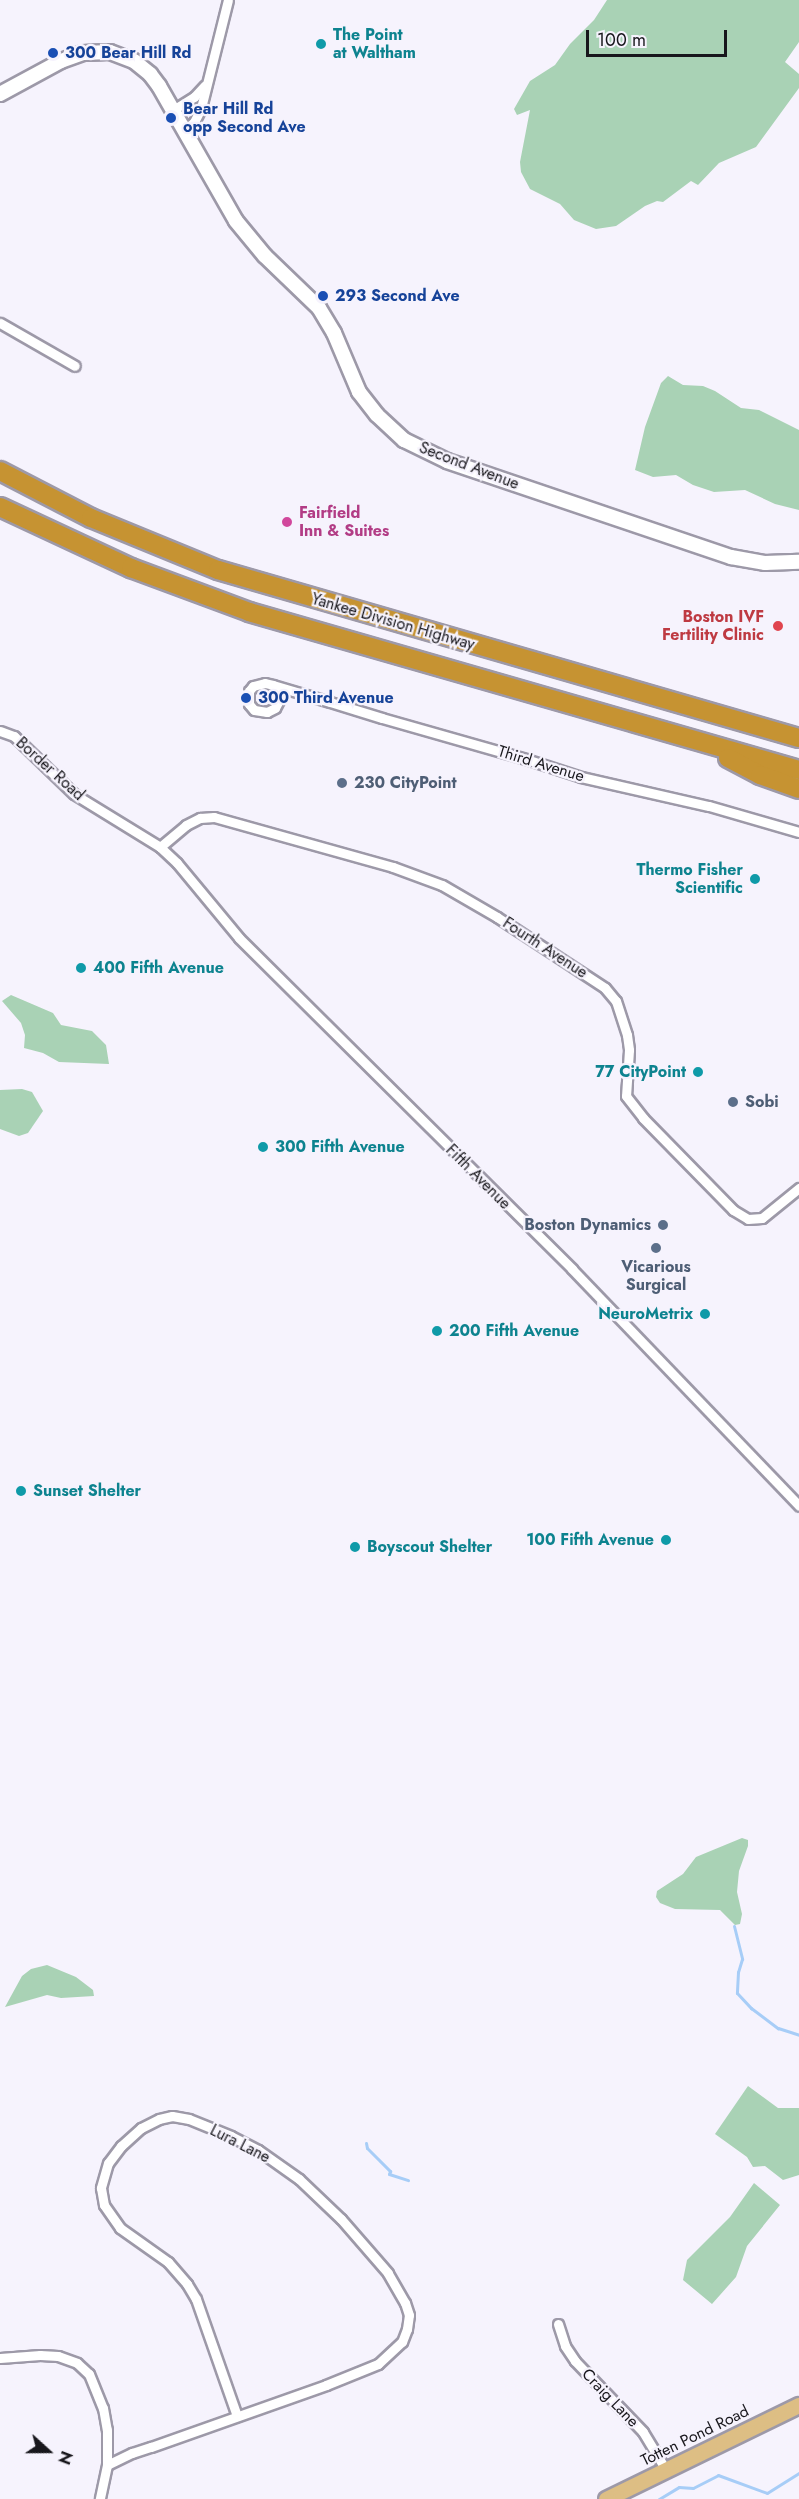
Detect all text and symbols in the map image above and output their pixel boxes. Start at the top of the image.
scale bar [589,18,730,56]
place label: The Point at Waltham [333,25,416,63]
text: 100 m [597,27,646,53]
marker: The Point at Waltham [314,37,328,51]
place label: 300 Bear Hill Rd [65,43,191,63]
marker: 300 Bear Hill Rd [46,46,60,60]
place label: Bear Hill Rd opp Second Ave [183,99,306,137]
marker: Bear Hill Rd opp Second Ave [164,111,178,125]
place label: 293 Second Ave [335,286,460,306]
marker: 293 Second Ave [316,289,330,303]
street label: Second Avenue [416,438,522,494]
place label: Fairfield Inn & Suites [299,503,389,541]
marker: Fairfield Inn & Suites [280,515,294,529]
street label: Yankee Division Highway [309,589,477,655]
place label: Boston IVF Fertility Clinic [662,607,764,645]
marker: Boston IVF Fertility Clinic [769,617,787,635]
place label: 300 Third Avenue [258,688,394,708]
marker: 300 Third Avenue [239,691,253,705]
street label: Border Road [12,733,88,805]
street label: Third Avenue [496,742,586,786]
place label: 230 CityPoint [354,773,457,793]
marker: 230 CityPoint [335,776,349,790]
place label: Thermo Fisher Scientific [636,860,743,898]
marker: Thermo Fisher Scientific [748,872,762,886]
street label: Fourth Avenue [499,914,591,982]
place label: 400 Fifth Avenue [93,958,224,978]
marker: 400 Fifth Avenue [74,961,88,975]
place label: 77 CityPoint [595,1062,686,1082]
marker: 77 CityPoint [691,1065,705,1079]
place label: Sobi [745,1092,779,1112]
marker: Sobi [726,1095,740,1109]
place label: 300 Fifth Avenue [275,1137,405,1157]
marker: 300 Fifth Avenue [256,1140,270,1154]
street label: Fifth Avenue [442,1141,514,1213]
place label: Boston Dynamics [524,1215,651,1235]
marker: Boston Dynamics [656,1218,670,1232]
marker: Vicarious Surgical [649,1241,663,1255]
place label: Vicarious Surgical [621,1257,691,1295]
place label: NeuroMetrix [598,1304,693,1324]
marker: NeuroMetrix [698,1307,712,1321]
place label: 200 Fifth Avenue [449,1321,579,1341]
marker: 200 Fifth Avenue [430,1324,444,1338]
place label: Sunset Shelter [33,1481,141,1501]
marker: Sunset Shelter [14,1484,28,1498]
place label: 100 Fifth Avenue [526,1530,654,1550]
marker: 100 Fifth Avenue [659,1533,673,1547]
place label: Boyscout Shelter [367,1537,492,1557]
marker: Boyscout Shelter [348,1540,362,1554]
street label: Lura Lane [207,2121,273,2167]
street label: Craig Lane [577,2365,643,2431]
street label: Totten Pond Road [638,2402,752,2470]
north arrow [18,2421,78,2481]
text: N [52,2448,78,2468]

